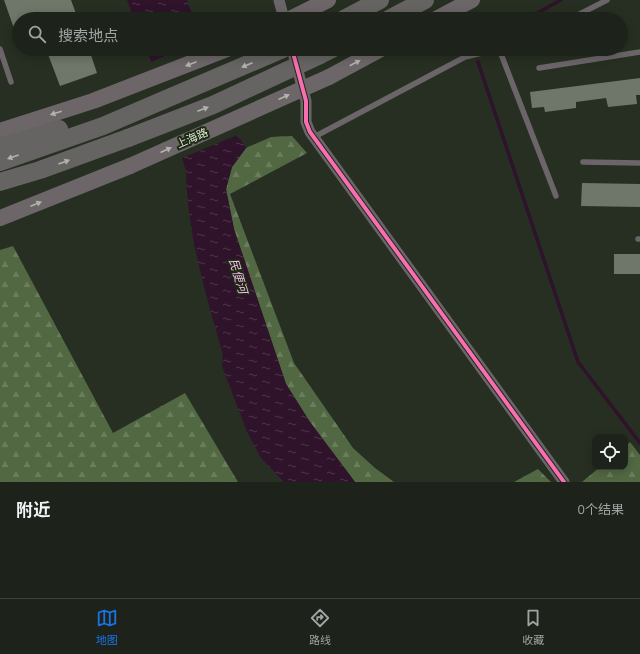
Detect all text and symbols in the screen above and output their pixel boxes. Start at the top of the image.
search box [12,12,628,56]
icon: search [26,23,48,45]
text: 搜索地点 [58,25,118,45]
one-way arrow [349,60,360,66]
one-way arrow [185,61,197,67]
one-way arrow [242,62,253,68]
one-way arrow [278,94,290,100]
one-way arrow [198,105,210,111]
one-way arrow [50,110,62,116]
street label: 上海路 [174,124,210,151]
one-way arrow [160,147,171,153]
one-way arrow [7,155,19,161]
one-way arrow [58,158,70,164]
one-way arrow [31,200,43,206]
water label: 民便河 [225,256,252,297]
map controls [592,434,628,470]
button: locate [592,434,628,470]
text: 附近 [16,498,50,521]
text: 0个结果 [578,500,624,518]
tab: 地图 [96,607,118,647]
tab: 路线 [309,607,331,647]
tab: 收藏 [522,607,544,647]

